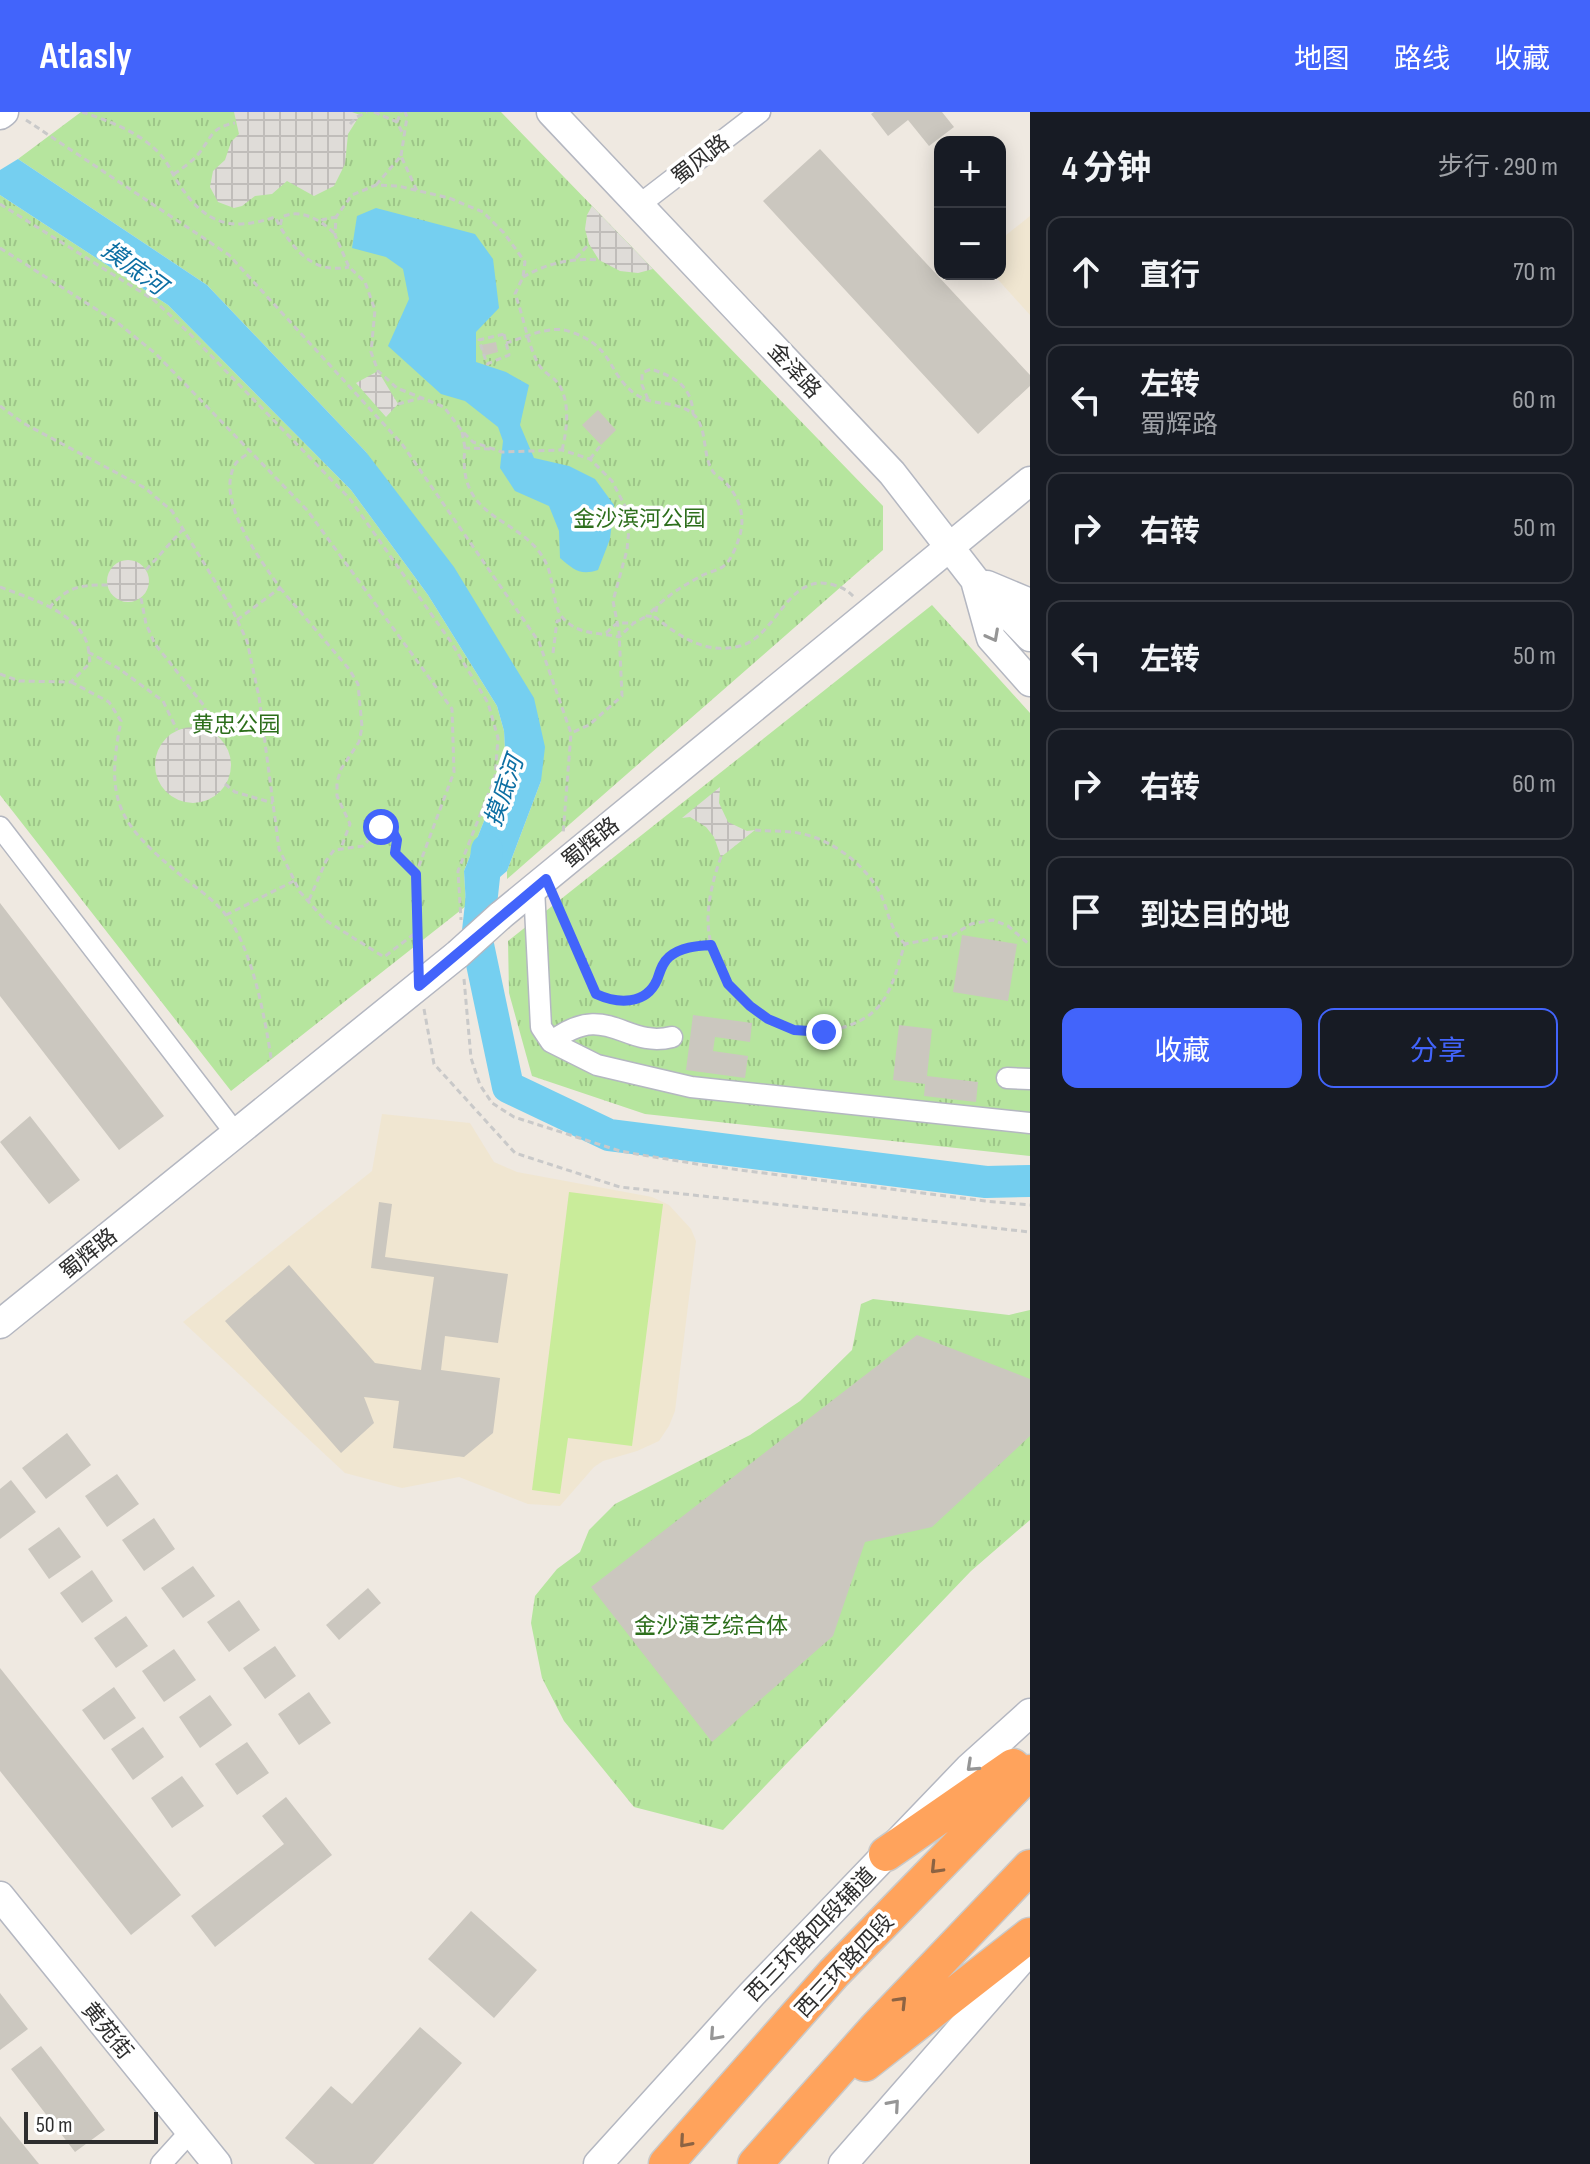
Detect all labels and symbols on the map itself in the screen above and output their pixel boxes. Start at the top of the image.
street label: 蜀风路 [667,129,735,191]
water label: 摸底河 [96,236,175,304]
street label: 金泽路 [762,338,826,404]
park label: 金沙滨河公园 [573,506,705,533]
one-way arrow [984,628,999,642]
park label: 黄忠公园 [192,712,280,739]
water label: 摸底河 [479,749,531,830]
route start [363,809,399,845]
street label: 蜀辉路 [557,812,625,874]
route end [806,1014,842,1050]
street label: 蜀辉路 [55,1223,123,1285]
park label: 金沙演艺综合体 [634,1613,788,1640]
one-way arrow [967,1756,981,1771]
one-way arrow [931,1858,945,1873]
street label: 西三环路四段辅道 [739,1862,881,2006]
street label: 西三环路四段 [789,1908,899,2022]
street label: 黄苑街 [76,1997,138,2065]
one-way arrow [891,1997,906,2011]
one-way arrow [711,2025,725,2040]
one-way arrow [884,2100,899,2114]
scale bar [24,2108,158,2144]
one-way arrow [680,2133,695,2148]

